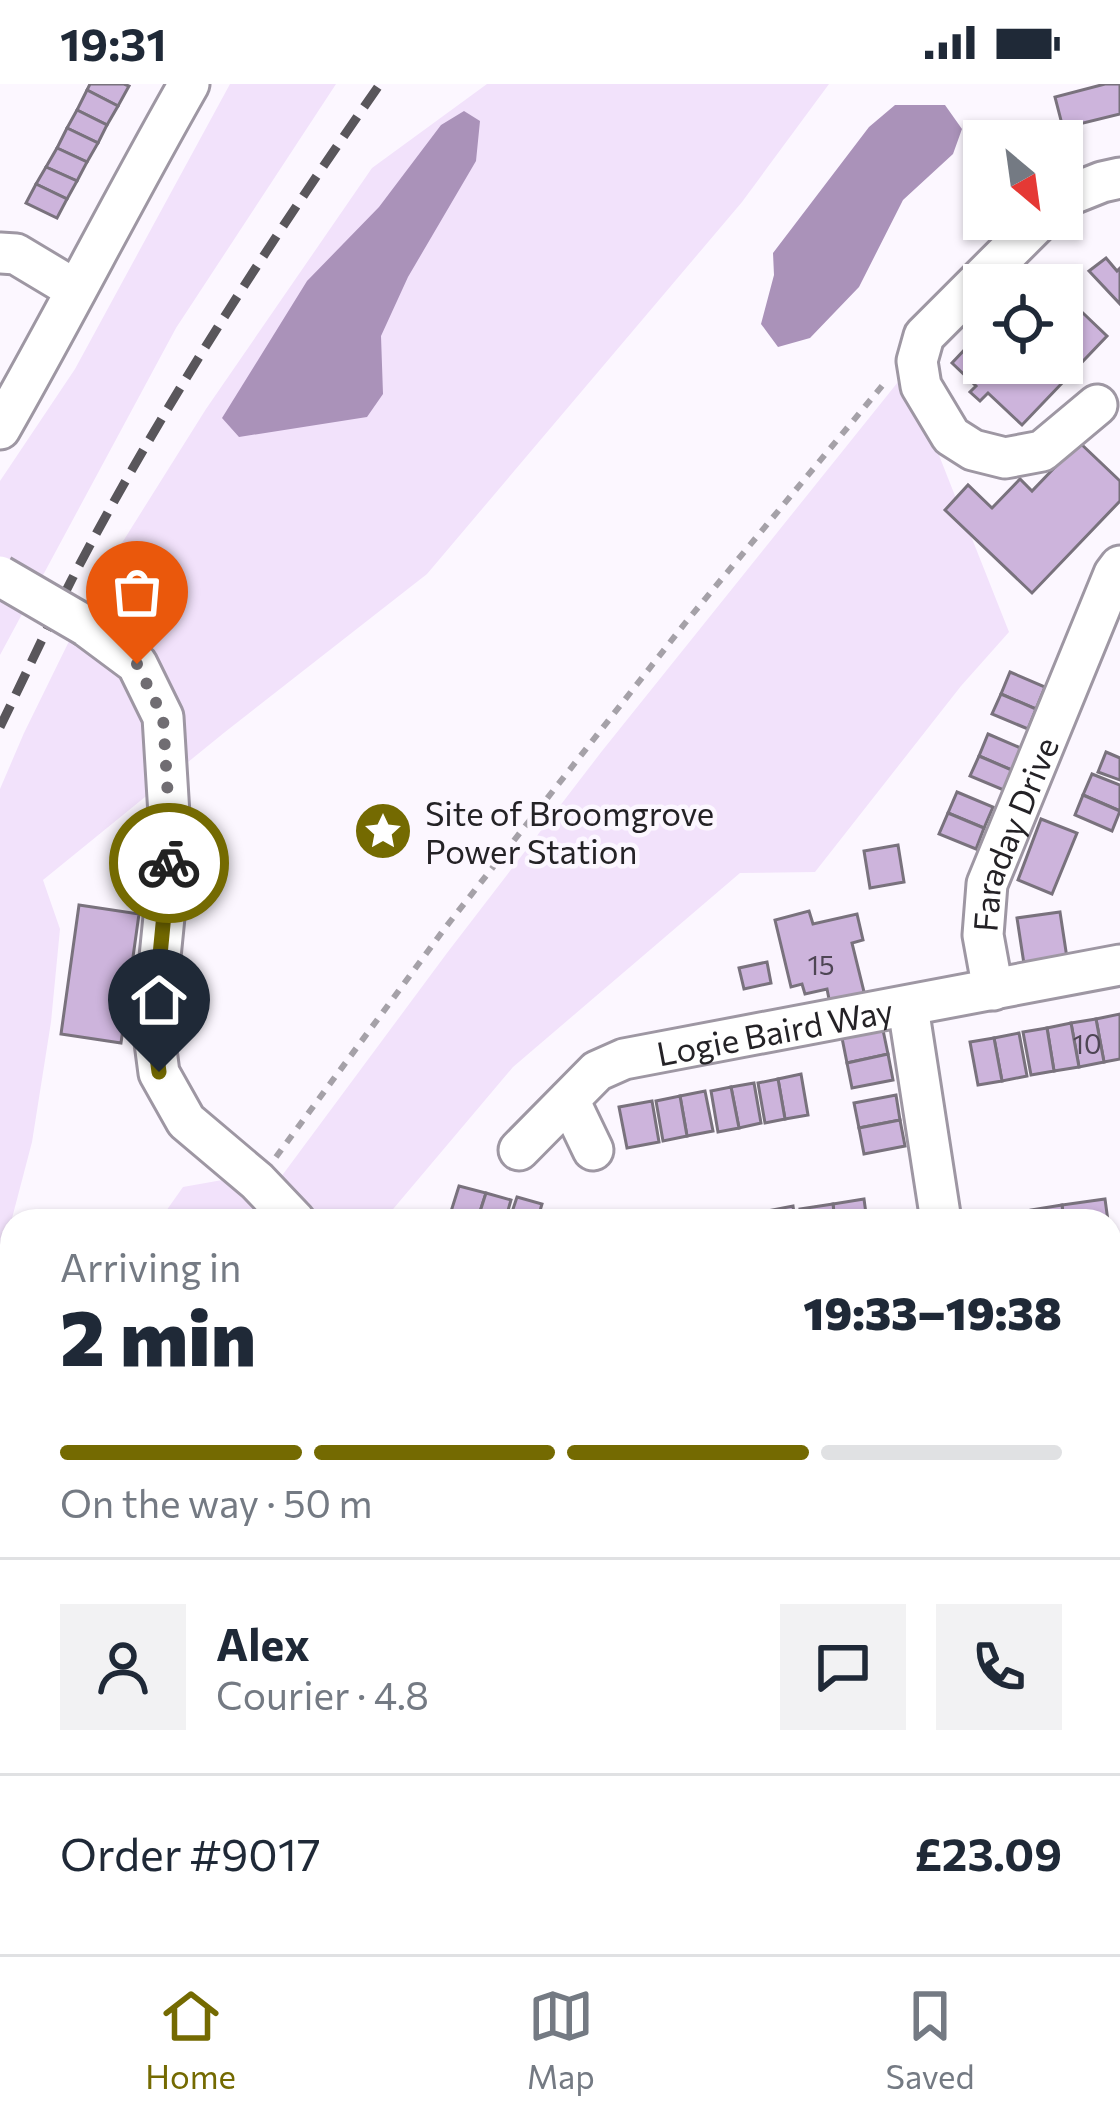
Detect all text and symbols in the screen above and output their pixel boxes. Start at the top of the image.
text: 19:31 [60,15,167,70]
north arrow [963,120,1083,240]
map controls [963,120,1083,384]
button: locate [963,264,1083,384]
pin [86,541,188,664]
icon: bag [104,559,170,625]
street label: Faraday Drive [963,731,1066,933]
place label: Site of Broomgrove Power Station [425,792,714,871]
place icon: Site of Broomgrove Power Station [352,800,414,862]
courier [109,803,229,923]
icon: bike [136,830,202,896]
house number: 15 [807,948,835,981]
pin [108,949,210,1072]
icon: home [126,967,192,1033]
street label: Logie Baird Way [653,988,896,1073]
house number: 10 [1072,1027,1102,1060]
text: Arriving in [60,1242,241,1290]
text: 19:33–19:38 [803,1284,1062,1339]
text: 2 min [60,1287,256,1382]
text: On the way · 50 m [60,1478,373,1526]
button: person [60,1604,186,1730]
button: chat [780,1604,906,1730]
button: phone [936,1604,1062,1730]
text: Alex [216,1615,310,1670]
text: Courier · 4.8 [216,1670,429,1718]
text: Order #9017 [60,1825,321,1880]
text: £23.09 [915,1825,1062,1880]
tab: Home [145,1983,236,2096]
tab: Map [527,1983,595,2096]
tab: Saved [886,1983,975,2096]

